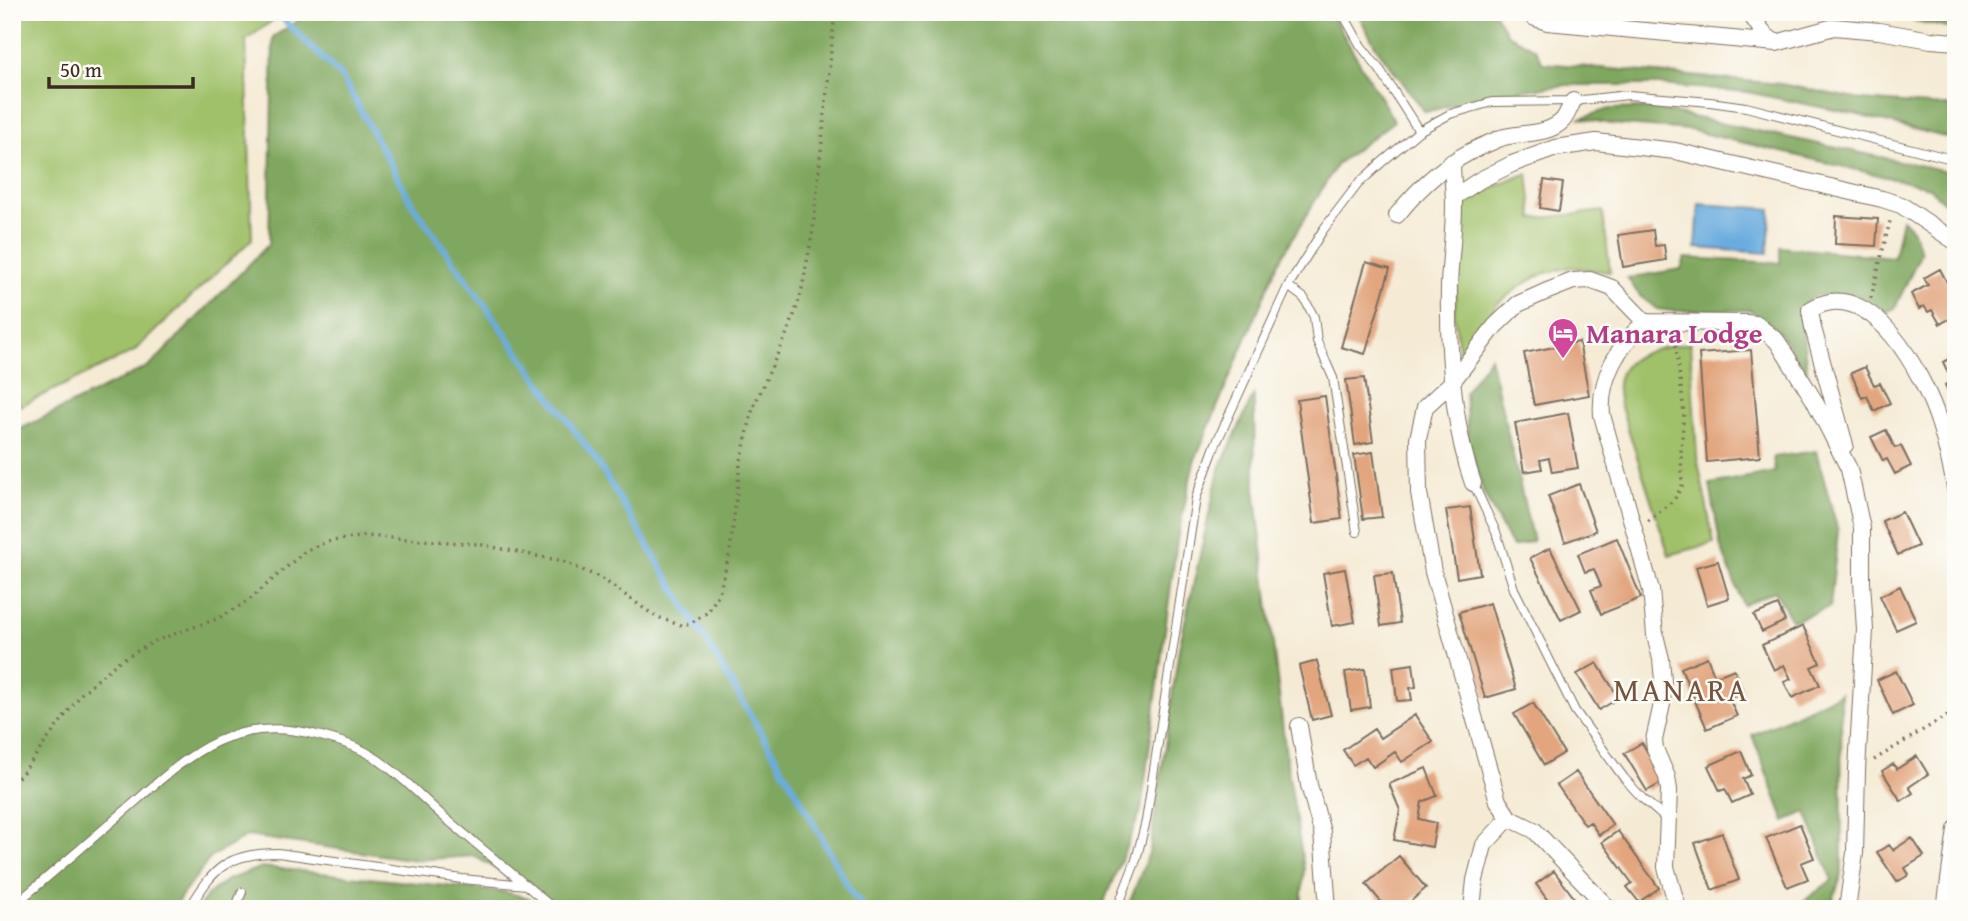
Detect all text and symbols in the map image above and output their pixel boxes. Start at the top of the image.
scale bar [49,46,192,90]
text: 50 m [60,54,102,85]
place label: Manara Lodge [1586,312,1762,353]
hotel icon: Manara Lodge [1546,316,1580,360]
district label: MANARA [1613,666,1749,713]

